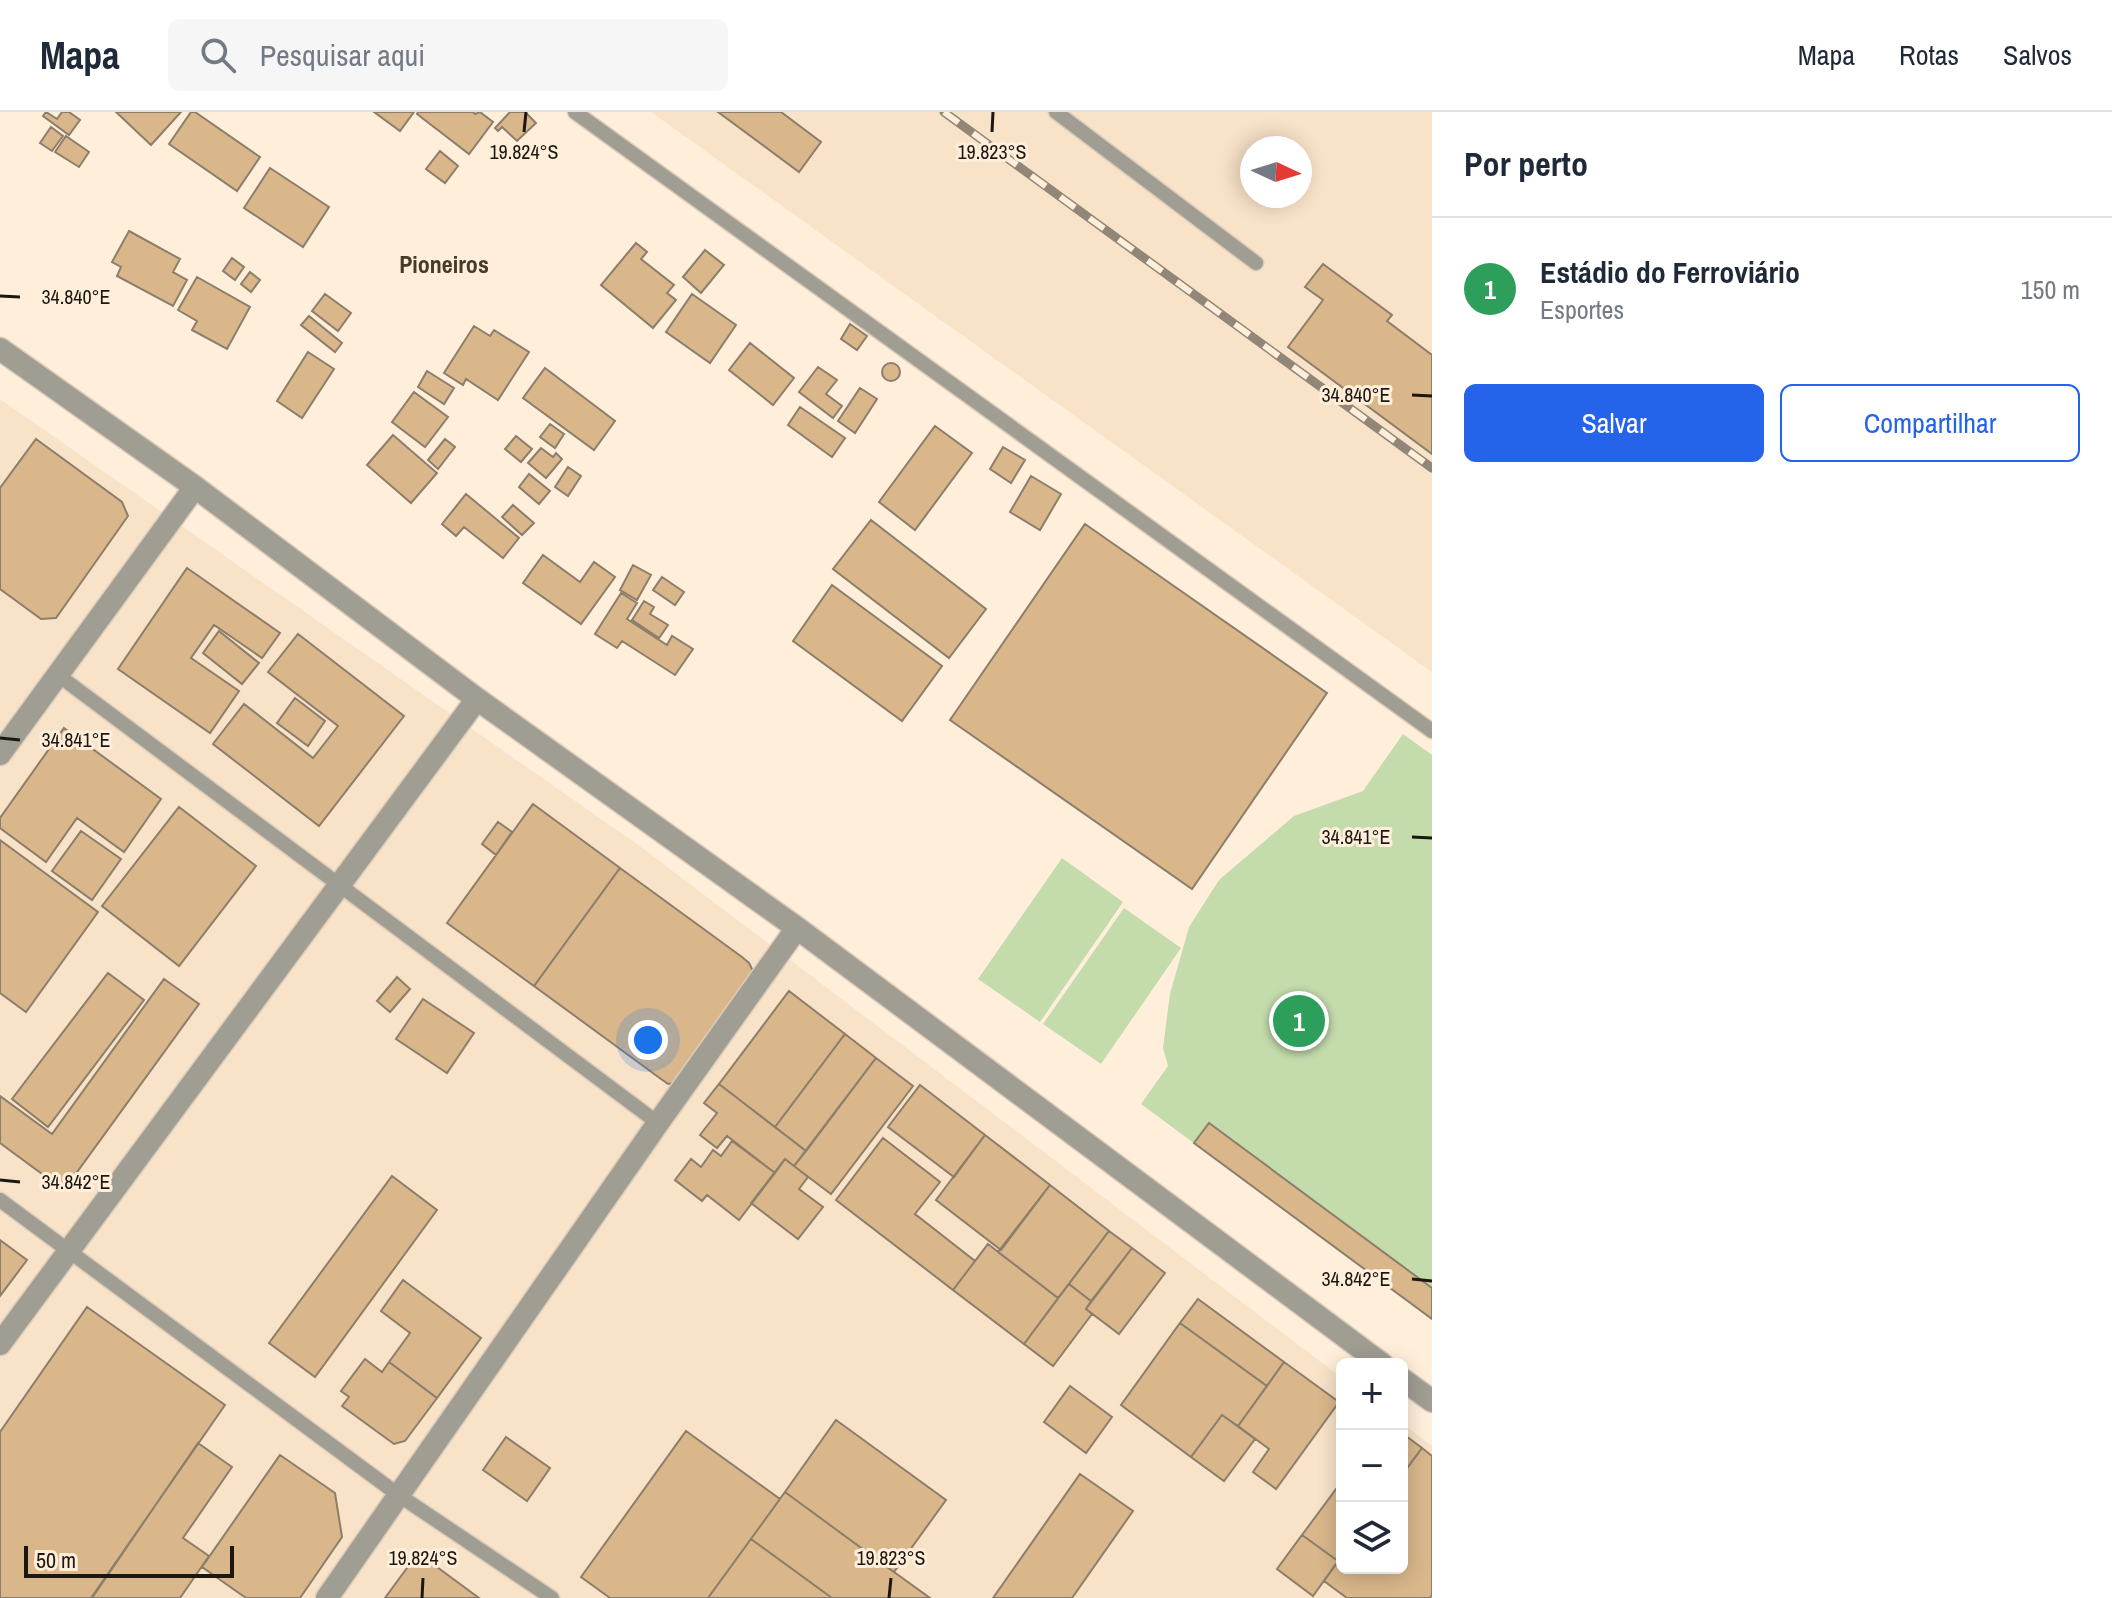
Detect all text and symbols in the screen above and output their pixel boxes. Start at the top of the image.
search box [168,19,728,91]
text: Mapa [40,30,120,81]
icon: search [196,33,240,77]
text: Pesquisar aqui [260,35,425,75]
text: Mapa [1798,36,1855,74]
text: Rotas [1899,36,1959,74]
text: Salvos [2003,36,2072,74]
north arrow [1240,136,1312,208]
text: 19.824°S [489,138,559,165]
text: 19.823°S [957,138,1027,165]
text: Por perto [1464,141,1588,187]
district label: Pioneiros [399,248,489,280]
text: Estádio do Ferroviário [1540,252,1800,292]
text: 1 [1484,272,1496,307]
text: 150 m [2021,272,2080,307]
text: 34.840°E [41,283,111,310]
text: Esportes [1540,292,1624,327]
text: 34.840°E [1321,381,1391,408]
button: Salvar [1464,384,1764,462]
button: Compartilhar [1780,384,2080,462]
text: 34.841°E [41,726,111,753]
text: 34.841°E [1321,823,1391,850]
pin: 1 [1273,991,1325,1051]
your location [628,1020,668,1060]
text: 34.842°E [41,1168,111,1195]
text: 34.842°E [1321,1265,1391,1292]
map controls [1336,1358,1408,1574]
button: + [1336,1358,1408,1430]
button: − [1336,1430,1408,1502]
button: layers [1336,1502,1408,1574]
scale bar [24,1542,234,1578]
text: 19.824°S [388,1544,458,1571]
text: 19.823°S [856,1544,926,1571]
text: 50 m [36,1545,76,1575]

